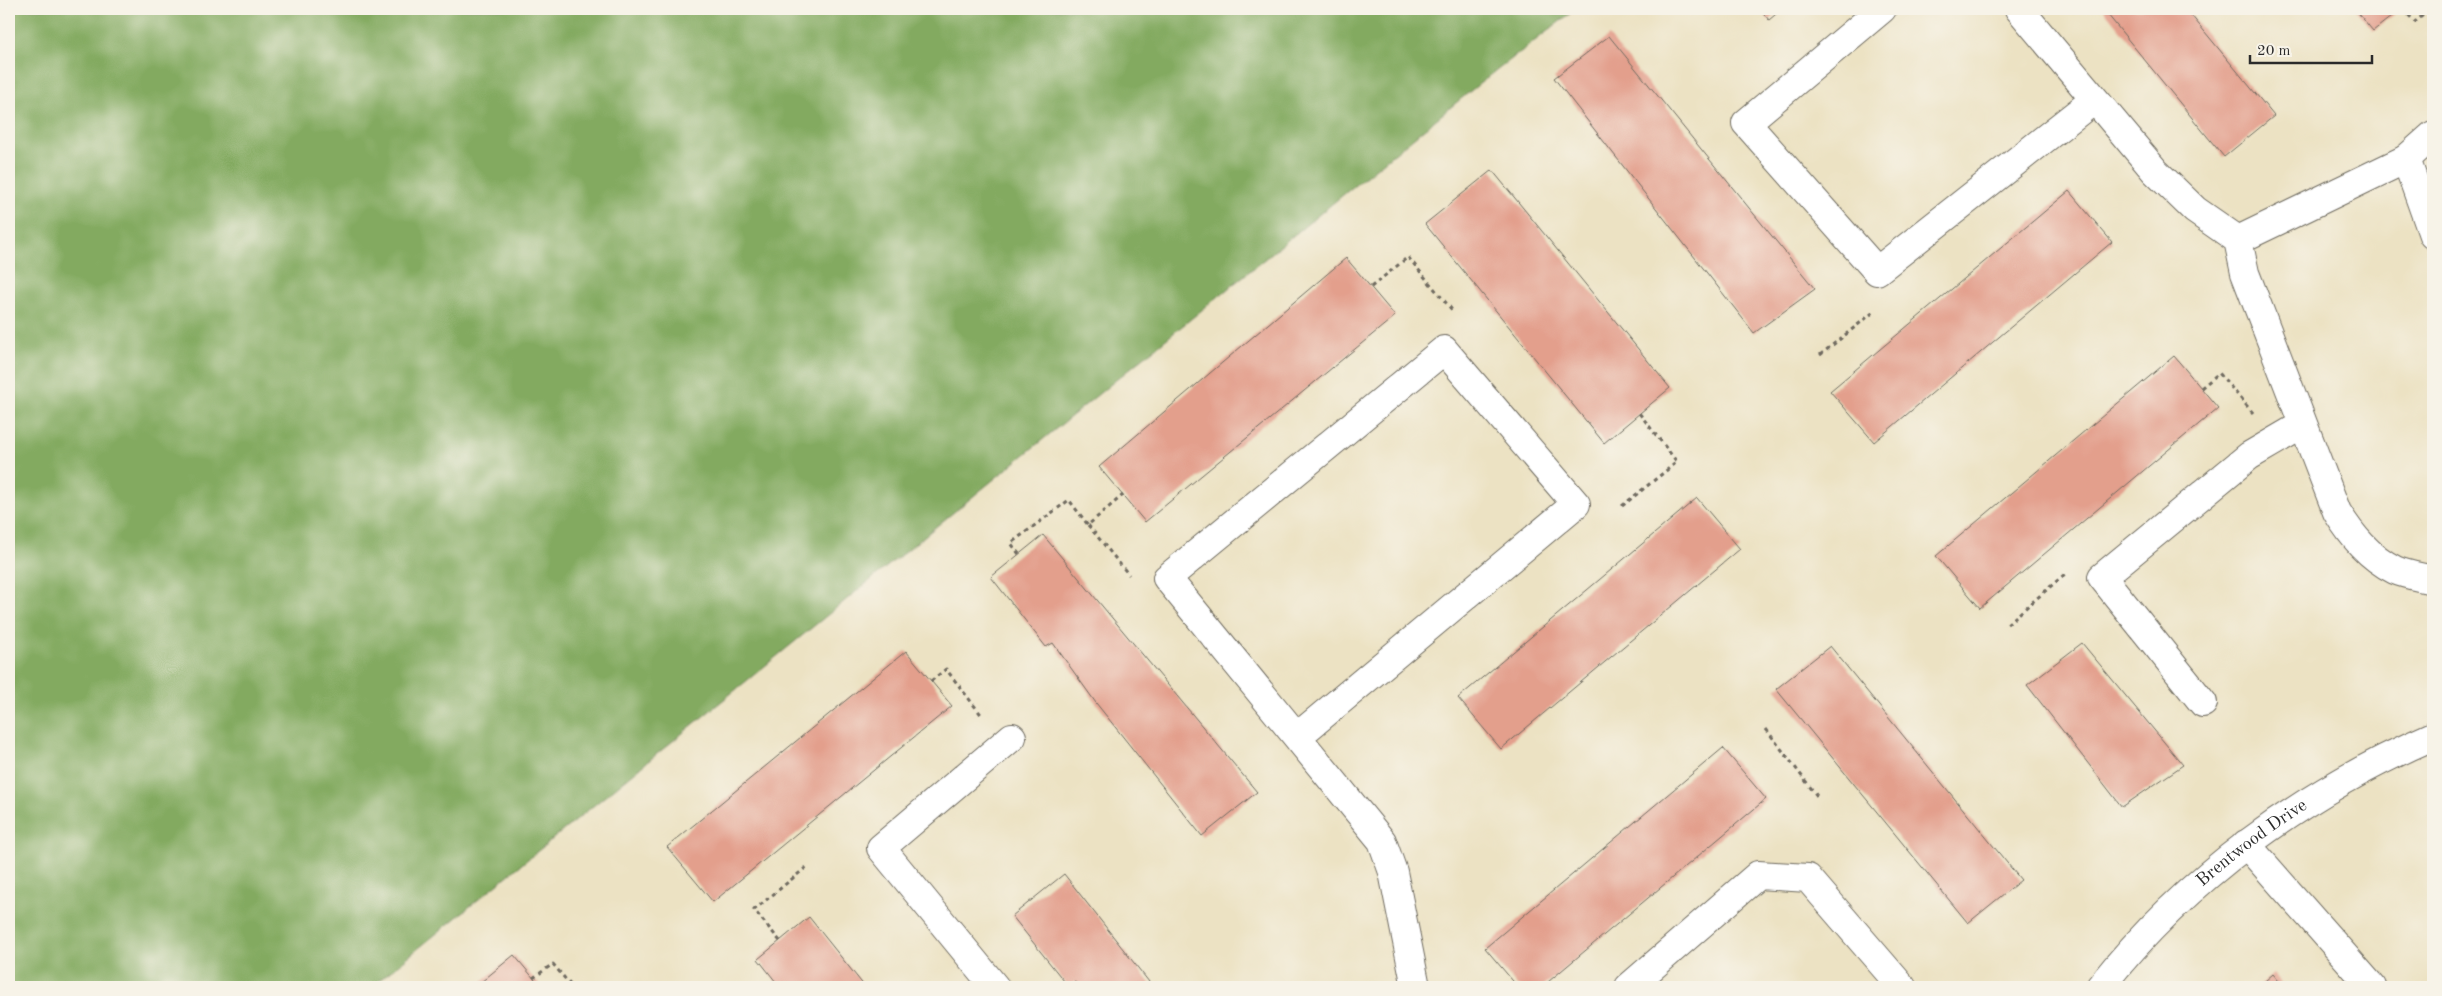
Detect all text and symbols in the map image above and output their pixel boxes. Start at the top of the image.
scale bar [2250,32,2372,64]
text: 20 m [2257,44,2291,59]
street label: Brentwood Drive [2193,796,2310,890]

